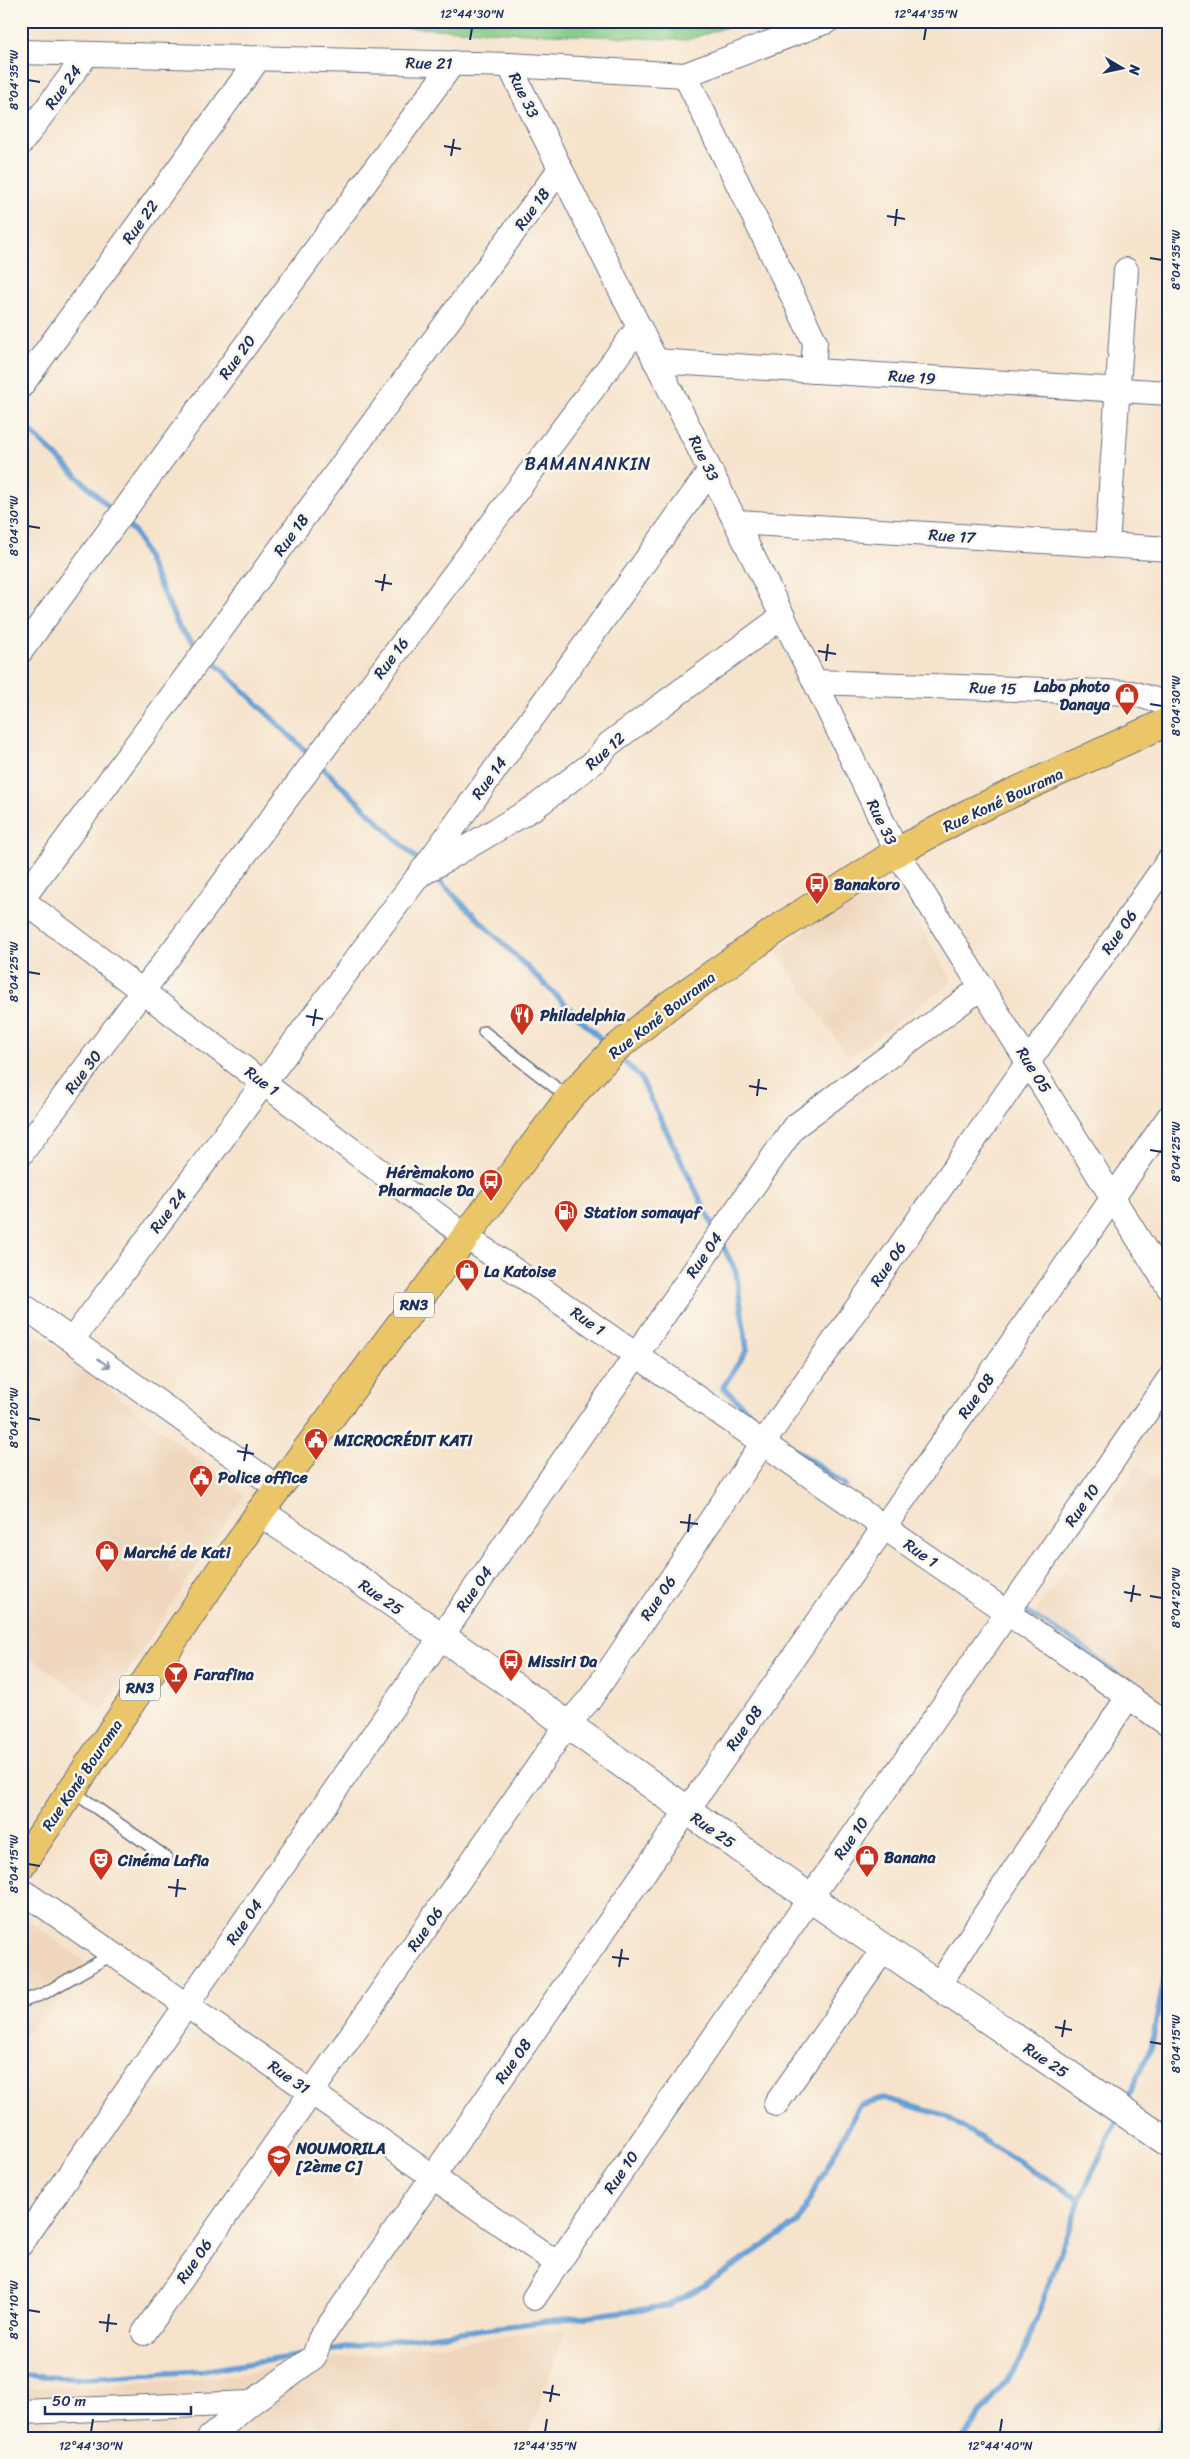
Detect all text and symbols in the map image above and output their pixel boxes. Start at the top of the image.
text: 12°44'30"N [440,3,505,25]
text: 12°44'35"N [894,3,959,25]
north arrow [1098,42,1148,92]
street label: Rue 21 [405,48,453,78]
text: 8°04'35"W [3,49,25,110]
street label: Rue 24 [37,58,89,116]
text: N [1121,62,1148,77]
street label: Rue 33 [500,67,548,123]
street label: Rue 18 [506,181,558,237]
street label: Rue 22 [114,194,166,250]
text: 8°04'35"W [1165,229,1187,290]
street label: Rue 20 [211,328,263,386]
street label: Rue 19 [887,361,937,393]
street label: Rue 33 [680,430,728,486]
district label: BAMANANKIN [525,448,651,480]
text: 8°04'30"W [3,495,25,556]
street label: Rue 18 [265,507,317,563]
street label: Rue 17 [928,520,977,552]
street label: Rue 16 [365,631,417,685]
place label: Labo photo Danaya [1034,672,1111,719]
street label: Rue 15 [969,673,1017,703]
text: 8°04'30"W [1165,675,1187,736]
shop icon: Labo photo Danaya [1114,682,1140,716]
street label: Rue 12 [578,725,632,777]
street label: Rue 14 [463,750,515,806]
street label: Rue Koné Bourama [938,759,1068,841]
street label: Rue 33 [858,794,906,850]
place label: Banakoro [834,870,901,899]
bus stop icon: Banakoro [804,871,830,905]
street label: Rue 06 [1093,903,1145,961]
text: 8°04'25"W [3,941,25,1002]
street label: Rue Koné Bourama [602,963,722,1067]
place label: Philadelphia [540,1001,626,1030]
restaurant icon: Philadelphia [509,1002,535,1036]
street label: Rue 05 [1008,1041,1060,1099]
street label: Rue 30 [57,1043,109,1101]
street label: Rue 1 [238,1058,286,1104]
text: 8°04'25"W [1165,1121,1187,1182]
place label: Hérèmakono Pharmacie Da [379,1158,475,1205]
bus stop icon: Hérèmakono Pharmacie Da [478,1168,504,1202]
street label: Rue 24 [141,1182,195,1240]
place label: Station somayaf [583,1198,703,1227]
fuel station icon: Station somayaf [553,1199,579,1233]
street label: Rue 04 [678,1226,730,1284]
street label: Rue 06 [862,1235,914,1293]
place label: La Katoise [484,1257,557,1286]
shop icon: La Katoise [454,1258,480,1292]
road number: RN3 [394,1292,434,1318]
street label: Rue 1 [564,1298,612,1344]
one-way arrow [97,1358,111,1368]
street label: Rue 08 [950,1367,1003,1425]
text: 8°04'20"W [3,1387,25,1448]
place label: MICROCRÉDIT KATI [333,1426,474,1455]
public building icon: MICROCRÉDIT KATI [303,1427,329,1461]
place label: Police office [218,1463,308,1492]
public building icon: Police office [188,1464,214,1498]
street label: Rue 10 [1056,1477,1108,1533]
street label: Rue 1 [897,1530,945,1576]
place label: Marché de Kati [123,1538,231,1567]
shop icon: Marché de Kati [94,1539,120,1573]
street label: Rue 04 [448,1560,500,1618]
text: 8°04'20"W [1165,1567,1187,1628]
street label: Rue 06 [632,1569,684,1627]
street label: Rue 25 [352,1571,410,1623]
place label: Missiri Da [527,1647,597,1676]
bus stop icon: Missiri Da [498,1648,524,1682]
place label: Farafina [193,1660,255,1689]
bar icon: Farafina [163,1661,189,1695]
road number: RN3 [120,1676,160,1700]
street label: Rue 08 [718,1699,771,1757]
street label: Rue Koné Bourama [34,1713,130,1837]
street label: Rue 25 [684,1804,742,1856]
street label: Rue 10 [825,1810,877,1866]
text: 8°04'15"W [3,1834,25,1893]
place label: Banana [884,1843,936,1872]
shop icon: Banana [854,1844,880,1878]
place label: Cinéma Lafia [117,1846,209,1875]
theatre icon: Cinéma Lafia [88,1847,114,1881]
street label: Rue 04 [218,1893,270,1951]
street label: Rue 06 [399,1900,451,1958]
text: 8°04'15"W [1165,2014,1187,2073]
street label: Rue 08 [487,2032,540,2090]
street label: Rue 25 [1017,2034,1075,2086]
street label: Rue 31 [262,2052,316,2102]
place label: NOUMORILA [2ème C] [295,2134,386,2181]
school or university icon: NOUMORILA [2ème C] [266,2144,292,2178]
street label: Rue 10 [595,2144,647,2200]
street label: Rue 06 [168,2232,220,2290]
text: 8°04'10"W [3,2280,25,2339]
scale bar [45,2384,191,2416]
text: 50 m [52,2388,87,2414]
text: 12°44'30"N [59,2435,124,2457]
text: 12°44'35"N [513,2435,578,2457]
text: 12°44'40"N [967,2435,1033,2457]

